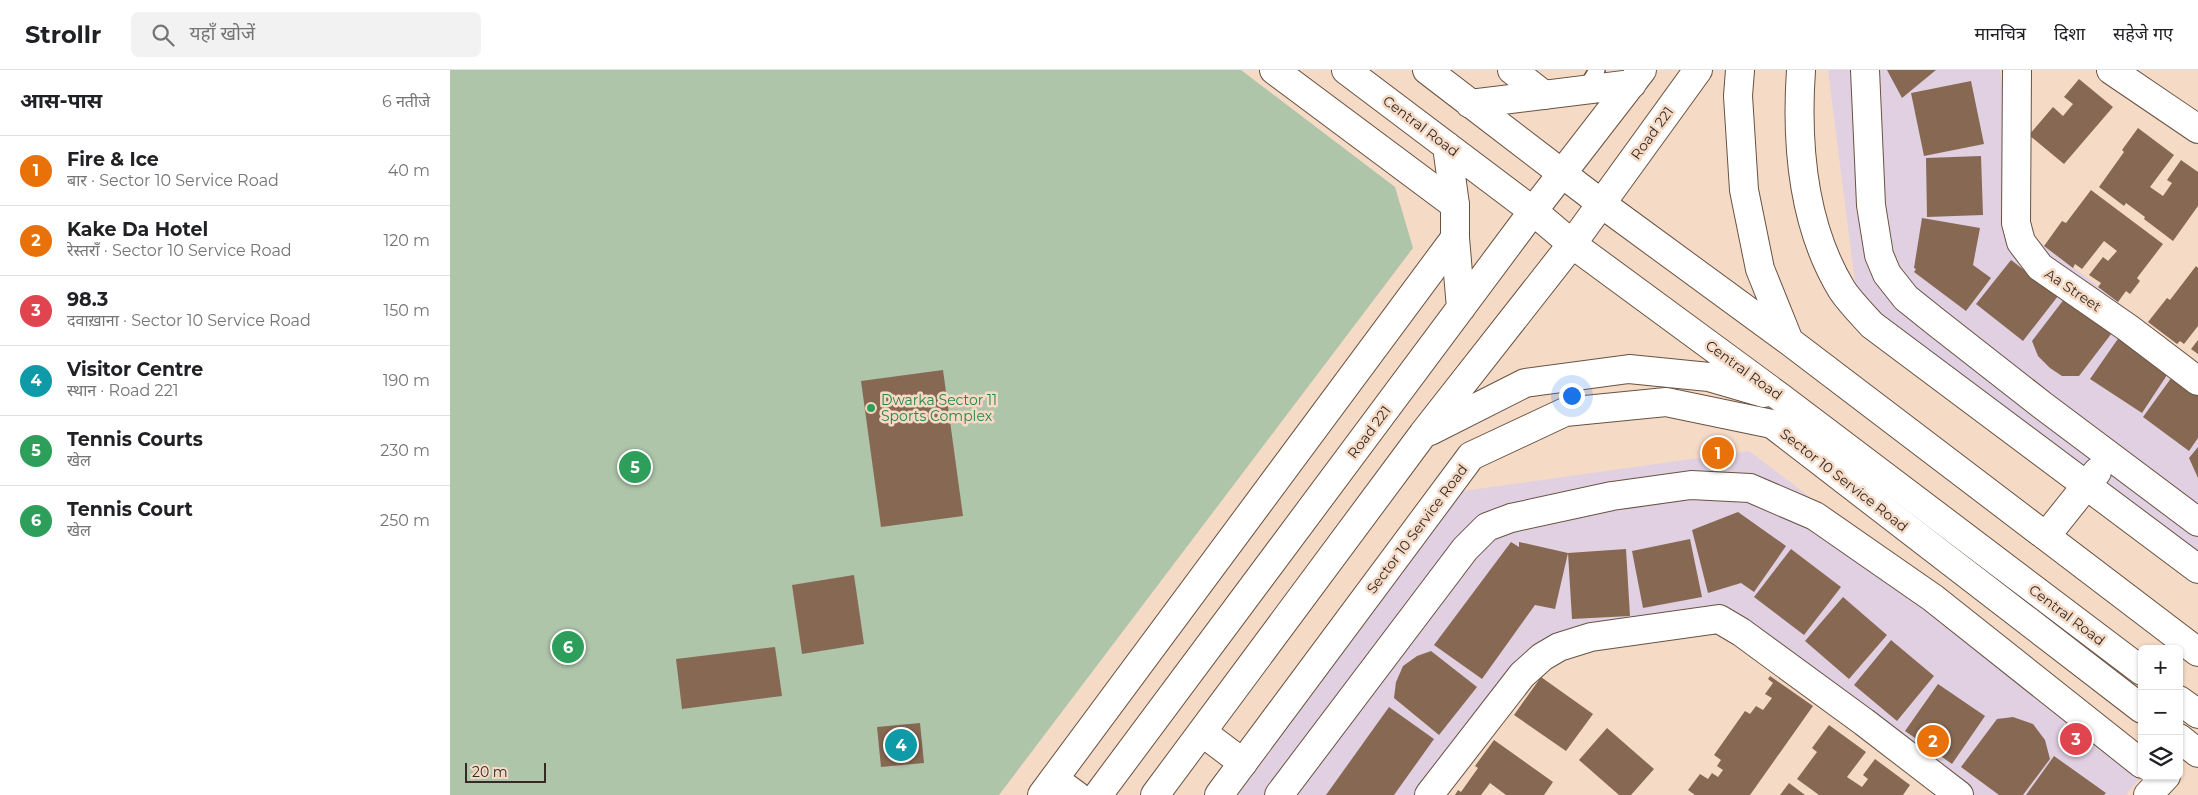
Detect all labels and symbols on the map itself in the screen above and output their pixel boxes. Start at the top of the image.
street label: Central Road [1379,92,1463,160]
street label: Road 221 [1627,103,1677,163]
street label: Aa Street [2041,265,2105,316]
street label: Central Road [1702,336,1786,404]
your location [1559,383,1585,409]
place label: Dwarka Sector 11 Sports Complex [881,391,997,425]
marker: Dwarka Sector 11 Sports Complex [865,402,877,414]
street label: Road 221 [1343,402,1395,462]
street label: Sector 10 Service Road [1777,425,1911,535]
pin: 1 [1702,434,1734,472]
pin: 5 [619,448,651,486]
street label: Sector 10 Service Road [1362,461,1472,597]
street label: Central Road [2025,581,2109,649]
pin: 6 [552,628,584,666]
pin: 3 [2060,720,2092,758]
pin: 2 [1917,722,1949,760]
pin: 4 [885,726,917,764]
scale bar [465,760,546,783]

